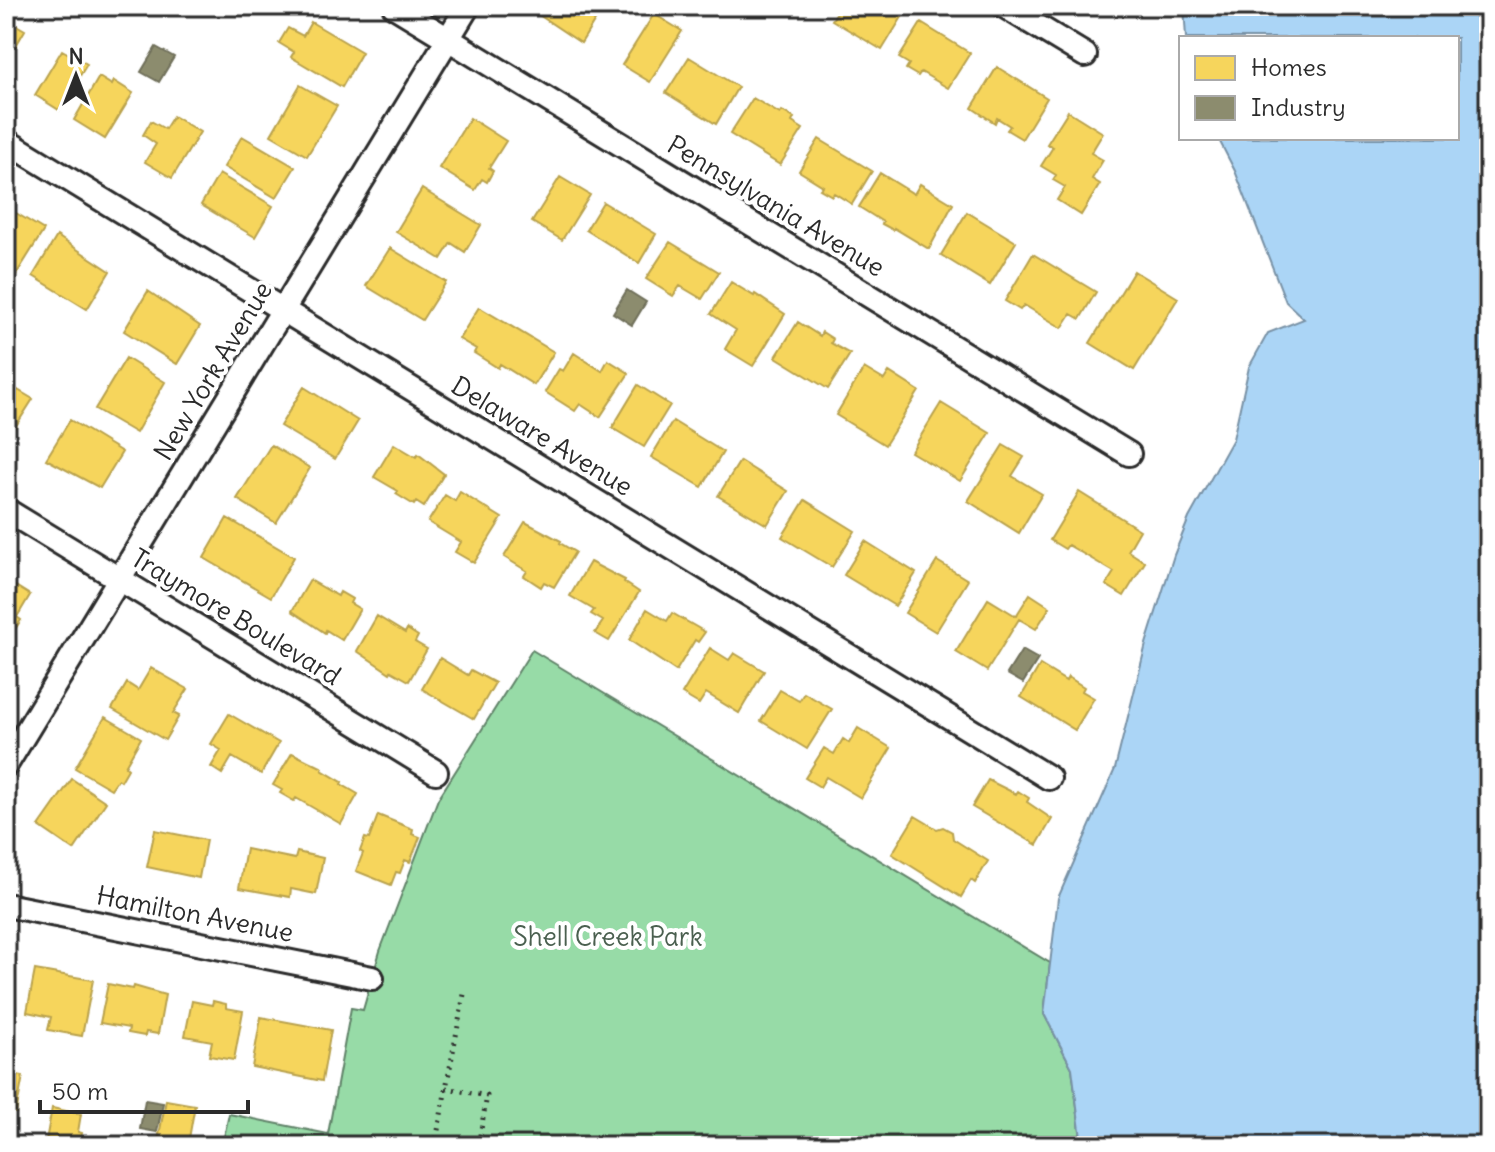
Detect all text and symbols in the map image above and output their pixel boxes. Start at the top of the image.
north arrow [36,36,116,116]
legend [1179,36,1459,140]
text: N [68,42,84,70]
text: Homes [1251,52,1327,82]
text: Industry [1251,92,1346,122]
street label: Pennsylvania Avenue [662,128,891,283]
street label: New York Avenue [146,275,279,466]
street label: Delaware Avenue [446,368,639,503]
street label: Traymore Boulevard [125,541,347,692]
street label: Hamilton Avenue [94,878,296,949]
park label: Shell Creek Park [513,920,703,953]
scale bar [40,1064,248,1114]
text: 50 m [52,1076,108,1106]

